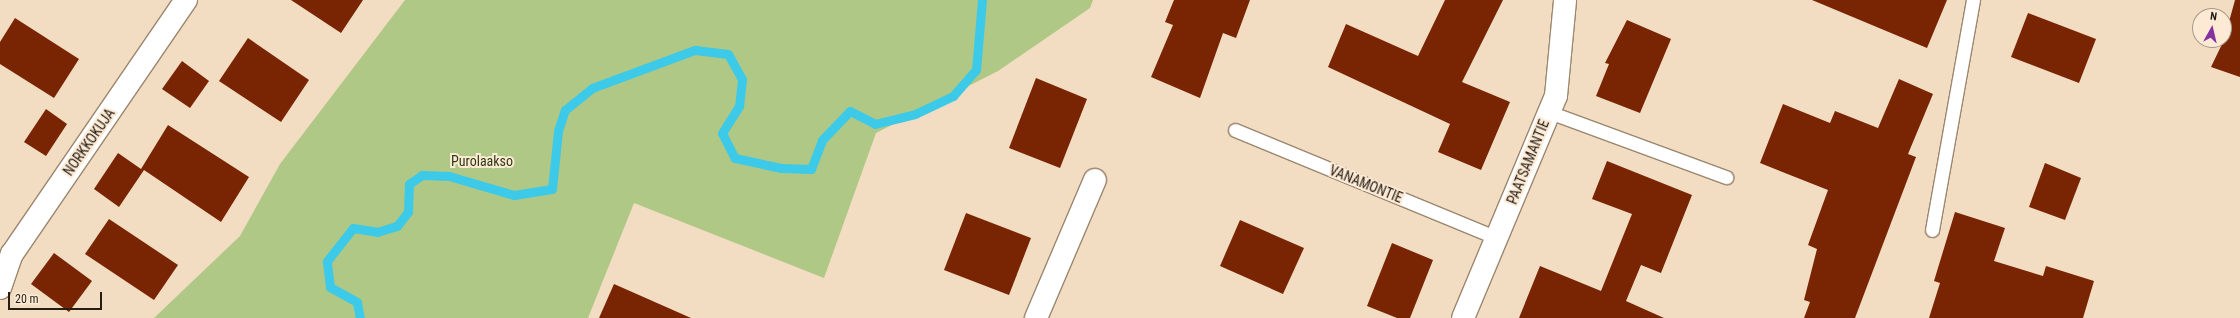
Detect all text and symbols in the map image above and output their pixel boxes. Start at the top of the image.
north arrow [2192,8,2232,48]
text: N [2209,10,2218,24]
street label: NORKKOKUJA [60,105,118,179]
street label: PAATSAMANTIE [1503,117,1553,207]
park label: Purolaakso [451,153,513,169]
street label: VANAMONTIE [1327,162,1405,206]
scale bar [10,284,104,310]
text: 20 m [15,292,39,306]

